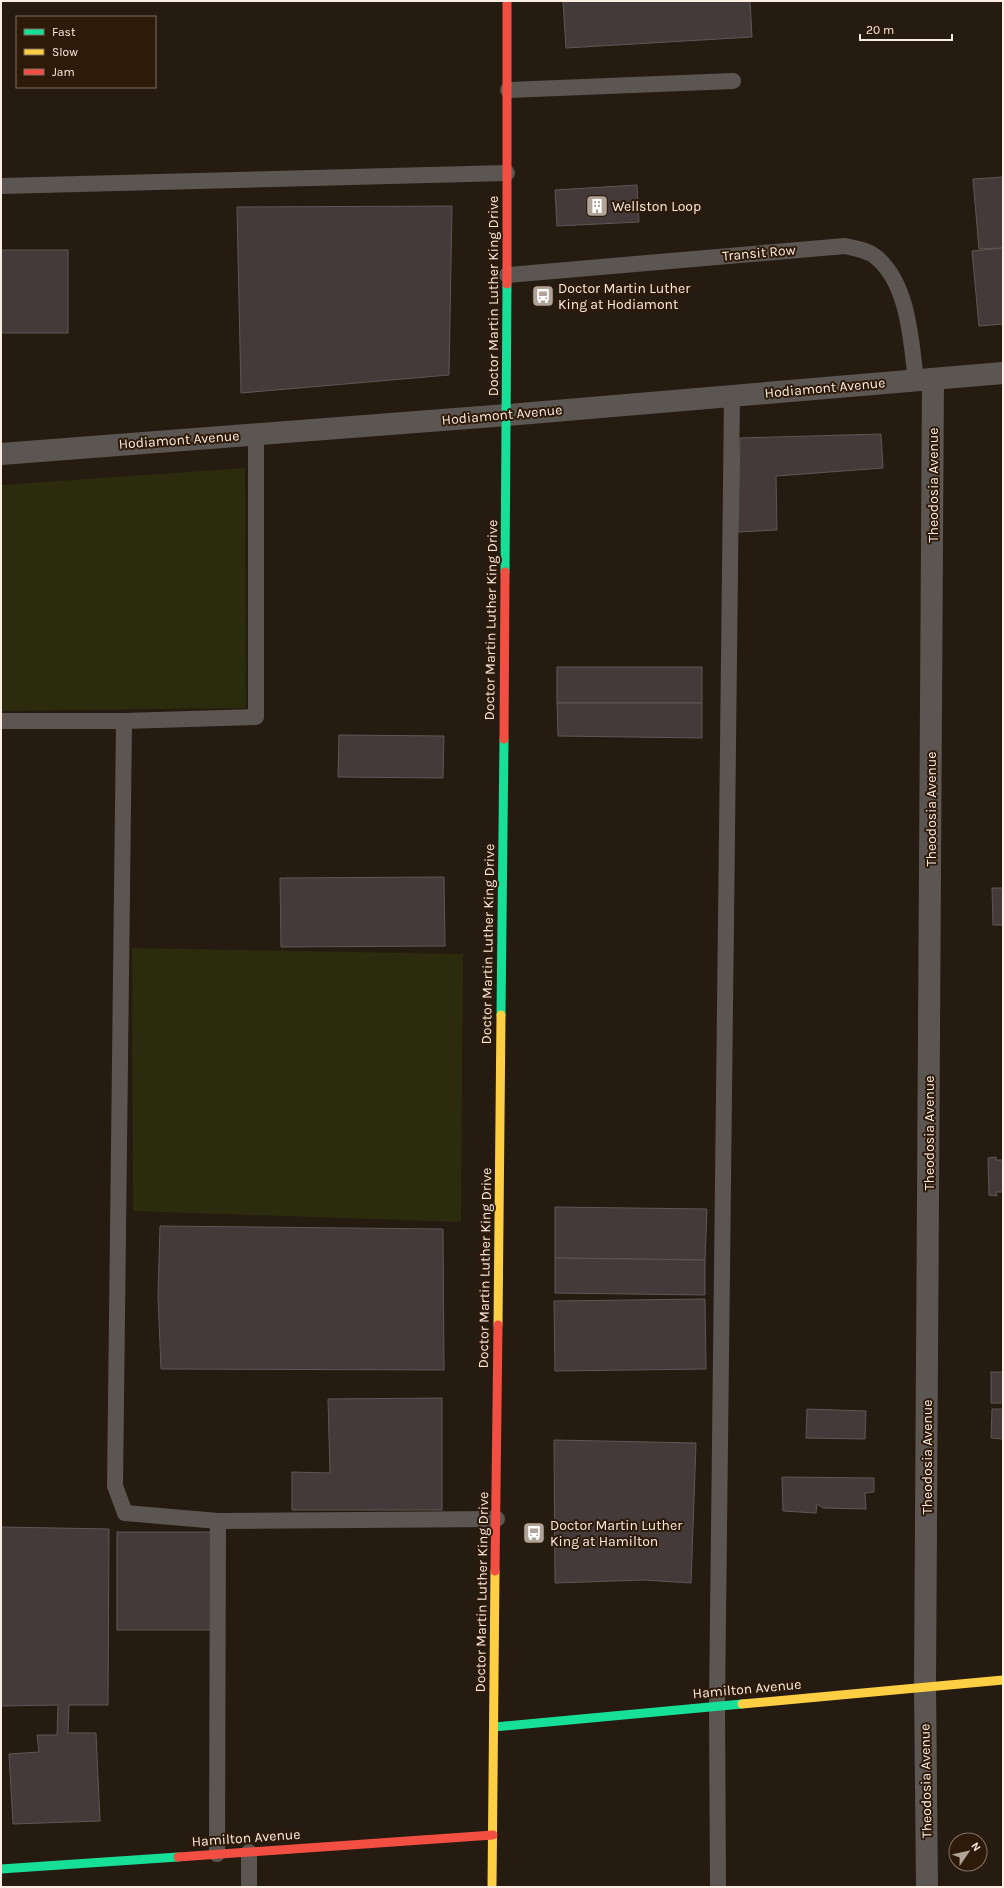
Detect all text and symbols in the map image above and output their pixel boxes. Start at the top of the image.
legend [16,16,156,88]
scale bar [860,16,952,42]
text: 20 m [866,23,894,37]
text: Fast [52,25,76,39]
text: Slow [52,45,78,59]
text: Jam [52,65,75,79]
building icon: Wellston Loop [584,193,610,219]
street label: Doctor Martin Luther King Drive [485,196,502,396]
place label: Wellston Loop [612,198,701,215]
street label: Transit Row [722,241,796,265]
place label: Doctor Martin Luther King at Hodiamont [558,280,691,313]
bus stop icon: Doctor Martin Luther King at Hodiamont [530,283,556,309]
street label: Hodiamont Avenue [764,374,886,402]
street label: Hodiamont Avenue [441,401,563,429]
street label: Hodiamont Avenue [118,427,240,453]
street label: Theodosia Avenue [925,428,942,542]
street label: Doctor Martin Luther King Drive [481,520,501,720]
street label: Theodosia Avenue [923,752,940,866]
street label: Doctor Martin Luther King Drive [478,844,498,1044]
street label: Theodosia Avenue [921,1076,938,1190]
street label: Doctor Martin Luther King Drive [475,1168,495,1368]
street label: Theodosia Avenue [919,1400,936,1514]
street label: Doctor Martin Luther King Drive [472,1492,492,1692]
place label: Doctor Martin Luther King at Hamilton [550,1517,683,1550]
bus stop icon: Doctor Martin Luther King at Hamilton [521,1520,547,1546]
street label: Hamilton Avenue [692,1676,802,1702]
street label: Theodosia Avenue [916,1723,936,1839]
street label: Hamilton Avenue [191,1826,301,1850]
north arrow [948,1832,988,1872]
text: N [968,1840,983,1854]

